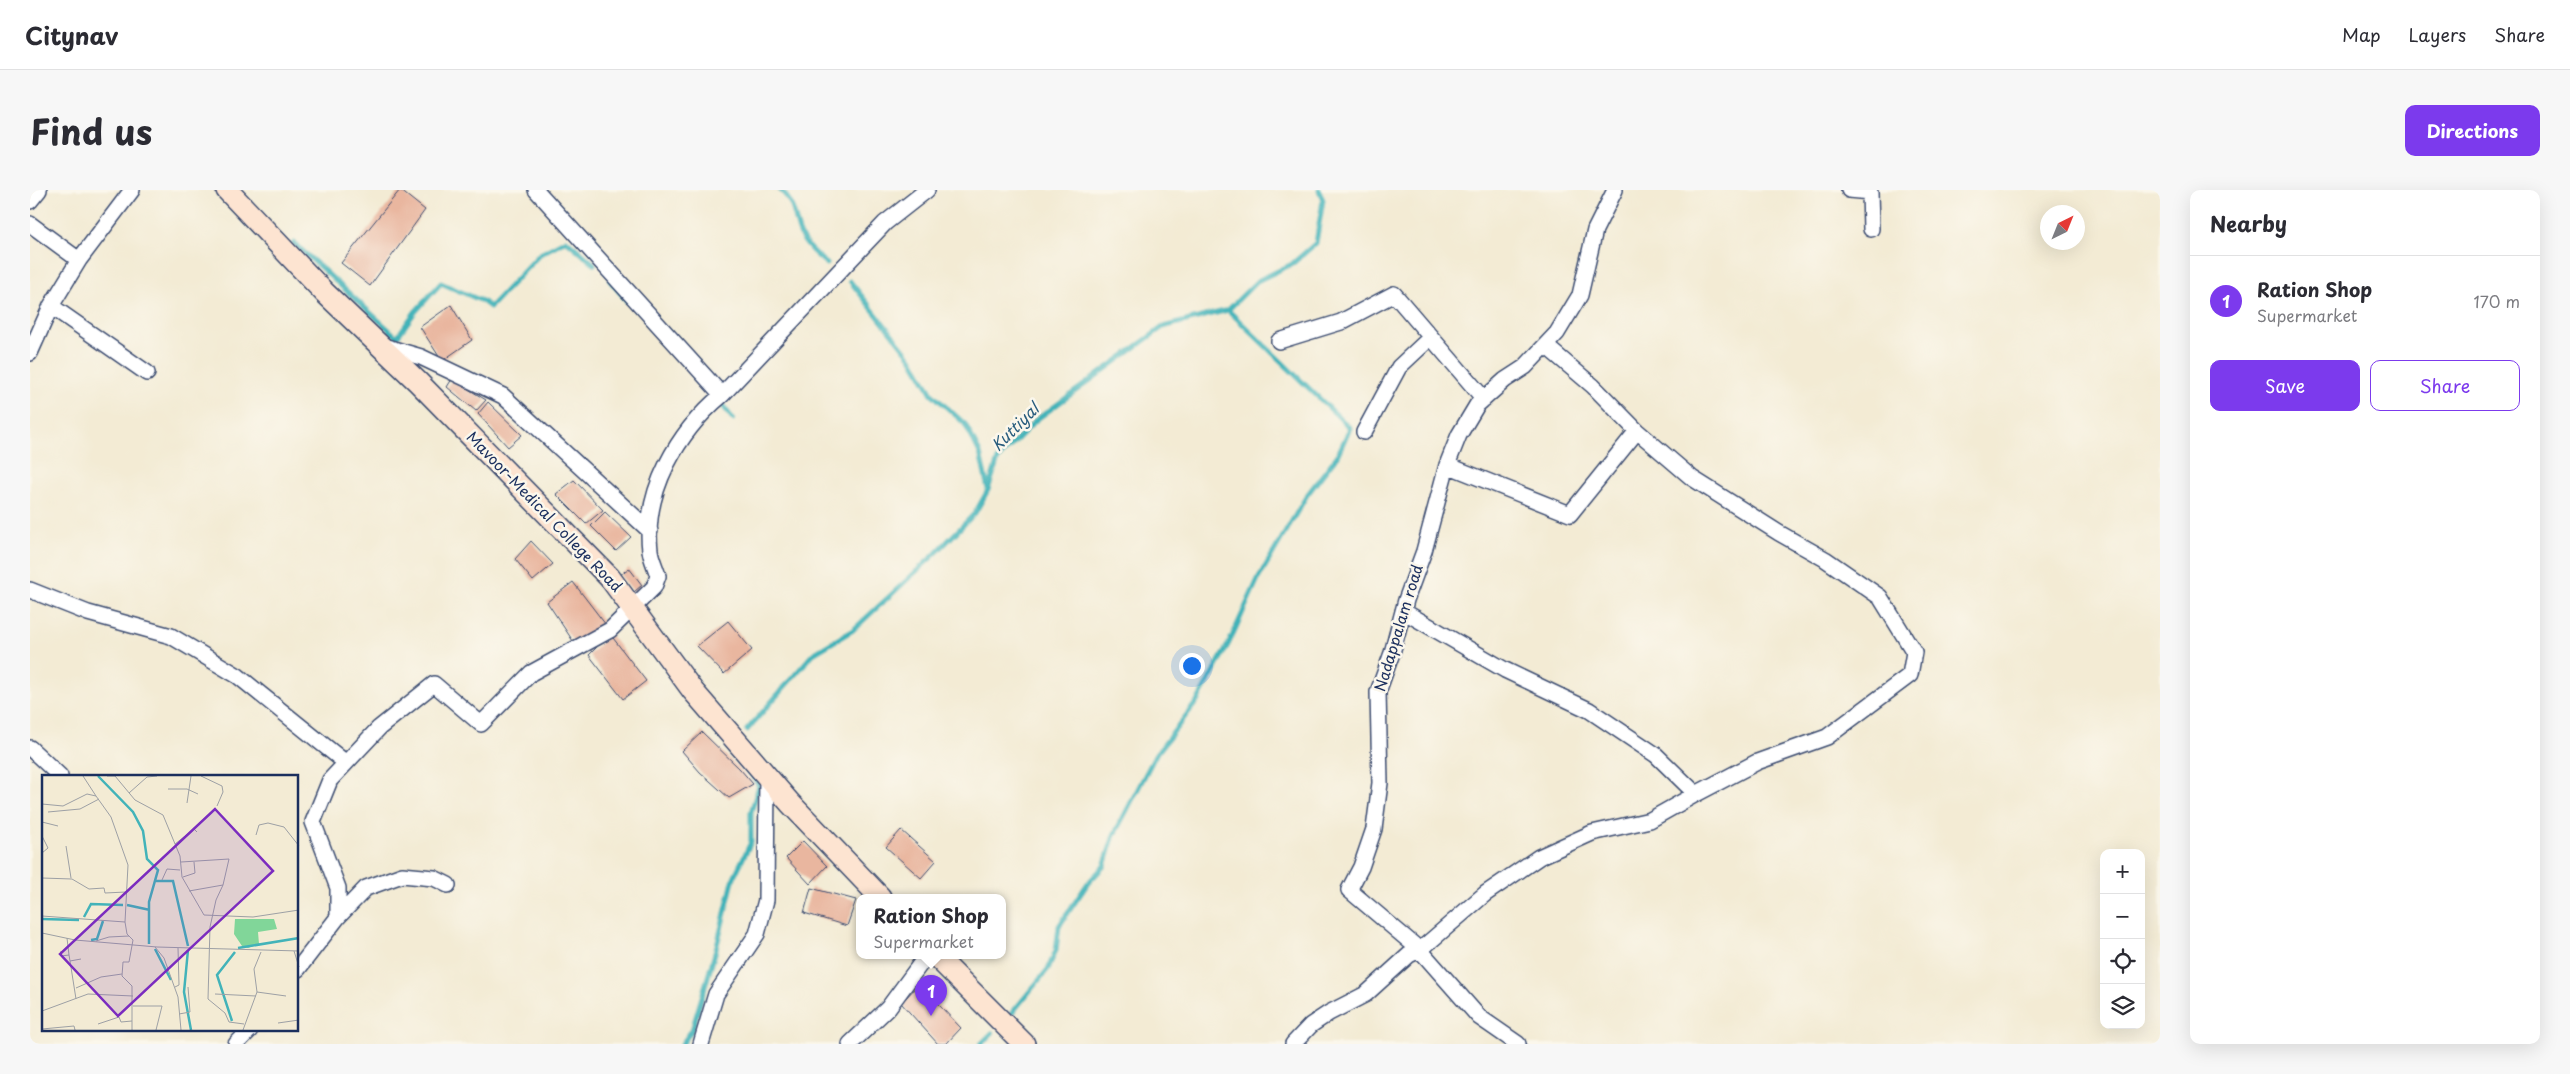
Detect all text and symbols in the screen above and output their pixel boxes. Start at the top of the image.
text: Citynav [25,17,118,53]
text: Map [2342,21,2381,48]
text: Layers [2409,21,2466,48]
text: Share [2494,21,2545,48]
text: Find us [30,104,152,157]
button: Directions [2405,105,2540,156]
north arrow [2040,205,2085,250]
text: Nearby [2210,207,2287,239]
text: Ration Shop [2257,275,2372,303]
text: 1 [2222,289,2230,313]
text: 170 m [2474,289,2520,313]
text: Supermarket [2257,303,2357,327]
button: Save [2210,360,2360,411]
button: Share [2370,360,2520,411]
water label: Kuttiyal [985,395,1046,456]
street label: Mavoor-Medical College Road [462,425,628,597]
street label: Nadappalam road [1367,561,1428,694]
your location [1179,653,1205,679]
inset map [42,775,299,1032]
map controls [2100,849,2145,1029]
button: + [2100,849,2145,894]
popup [856,894,1006,959]
button: − [2100,894,2145,939]
text: Ration Shop [873,901,989,929]
text: Supermarket [873,929,974,953]
button: locate [2100,939,2145,984]
pin: 1 [915,975,947,1016]
button: layers [2100,984,2145,1029]

